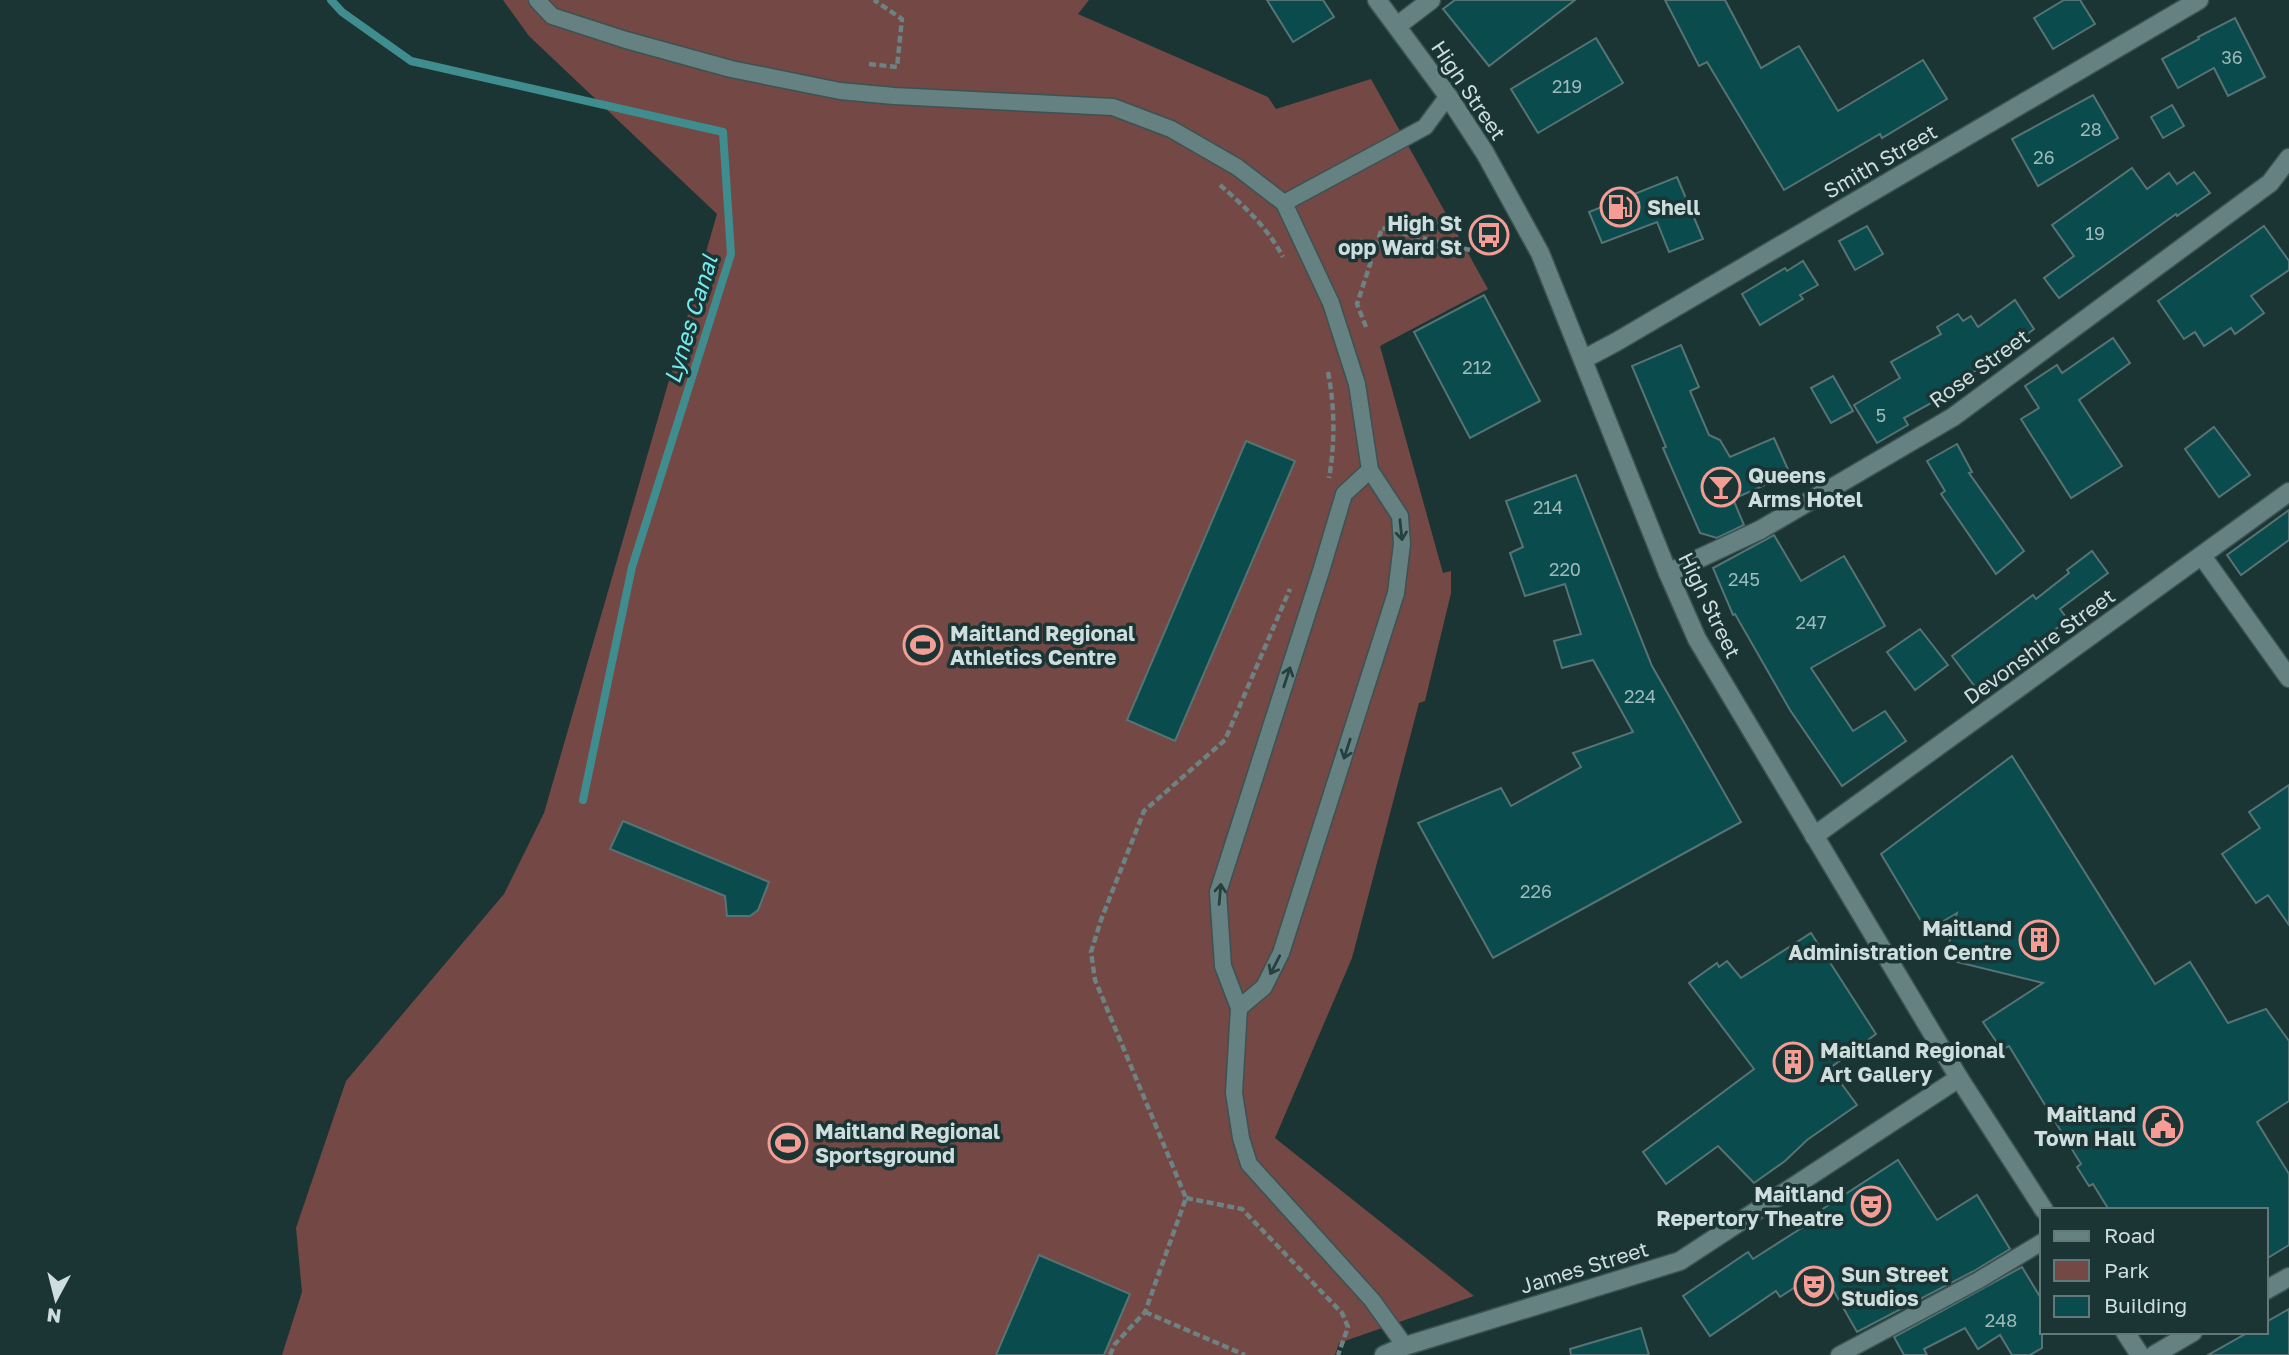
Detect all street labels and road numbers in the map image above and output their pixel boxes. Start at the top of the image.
street label: High Street [1426,35,1512,145]
street label: Smith Street [1819,118,1941,204]
street label: Rose Street [1924,323,2034,413]
street label: High Street [1673,548,1747,662]
street label: Devonshire Street [1958,582,2120,710]
street label: James Street [1517,1235,1651,1299]

